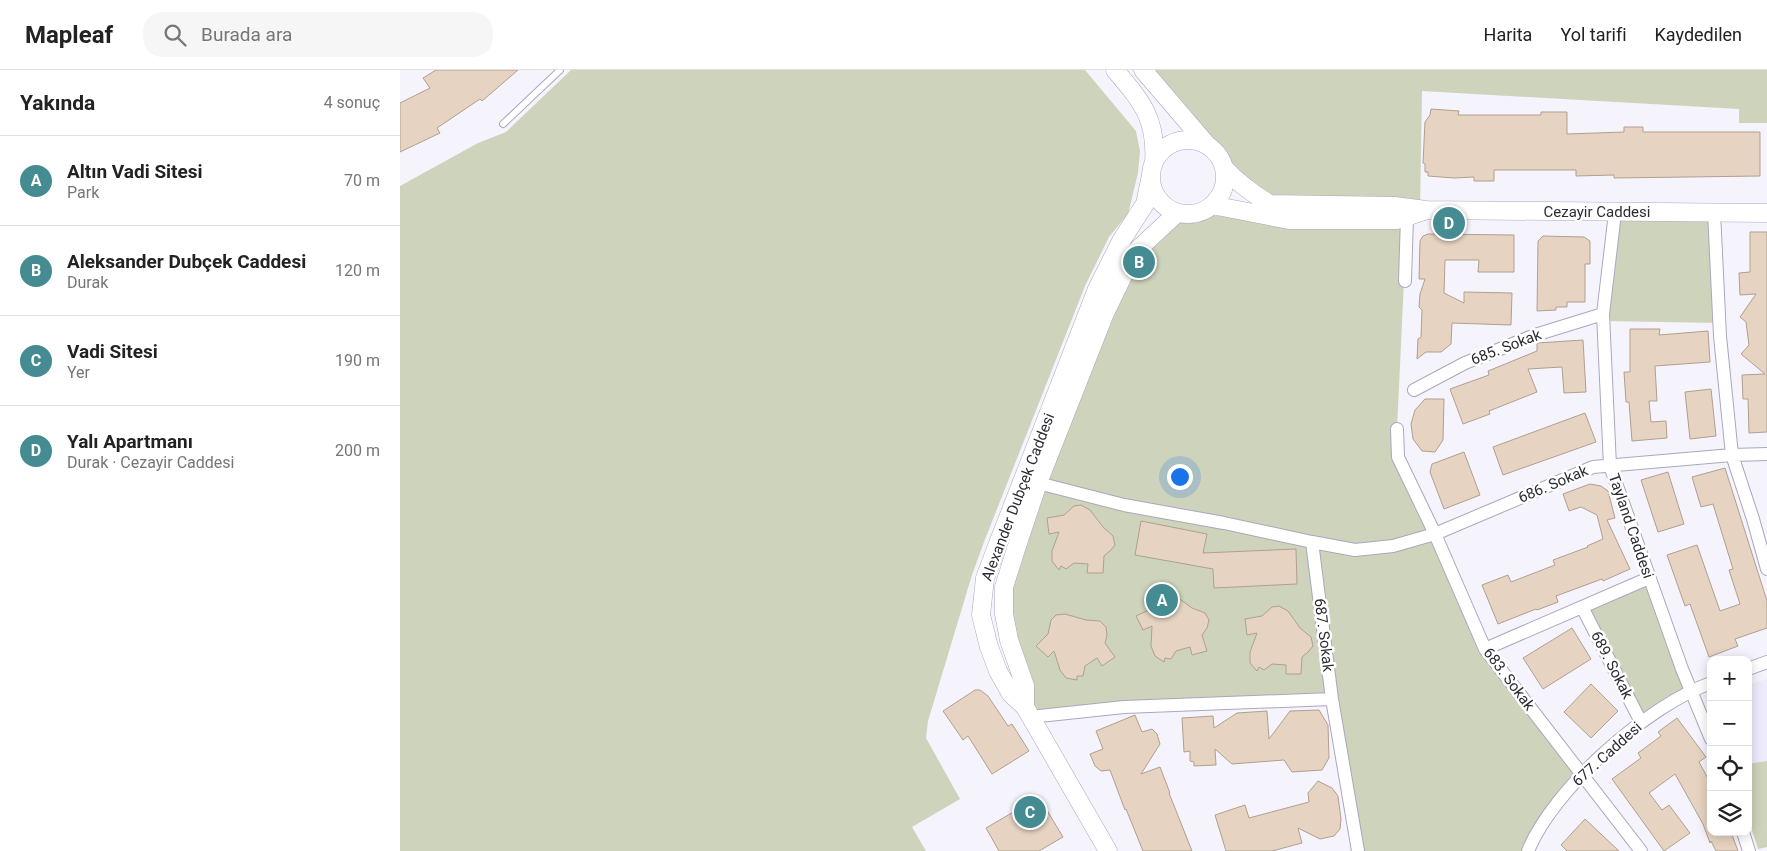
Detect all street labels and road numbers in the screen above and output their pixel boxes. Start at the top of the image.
street label: Cezayir Caddesi [1544,203,1650,221]
street label: 685. Sokak [1468,325,1544,369]
street label: Alexander Dubçek Caddesi [978,411,1058,583]
street label: 686. Sokak [1516,461,1591,507]
street label: Tayland Caddesi [1605,471,1657,581]
street label: 687. Sokak [1311,597,1337,673]
street label: 689. Sokak [1587,628,1637,702]
street label: 683. Sokak [1480,644,1539,714]
street label: 677. Caddesi [1569,718,1645,790]

